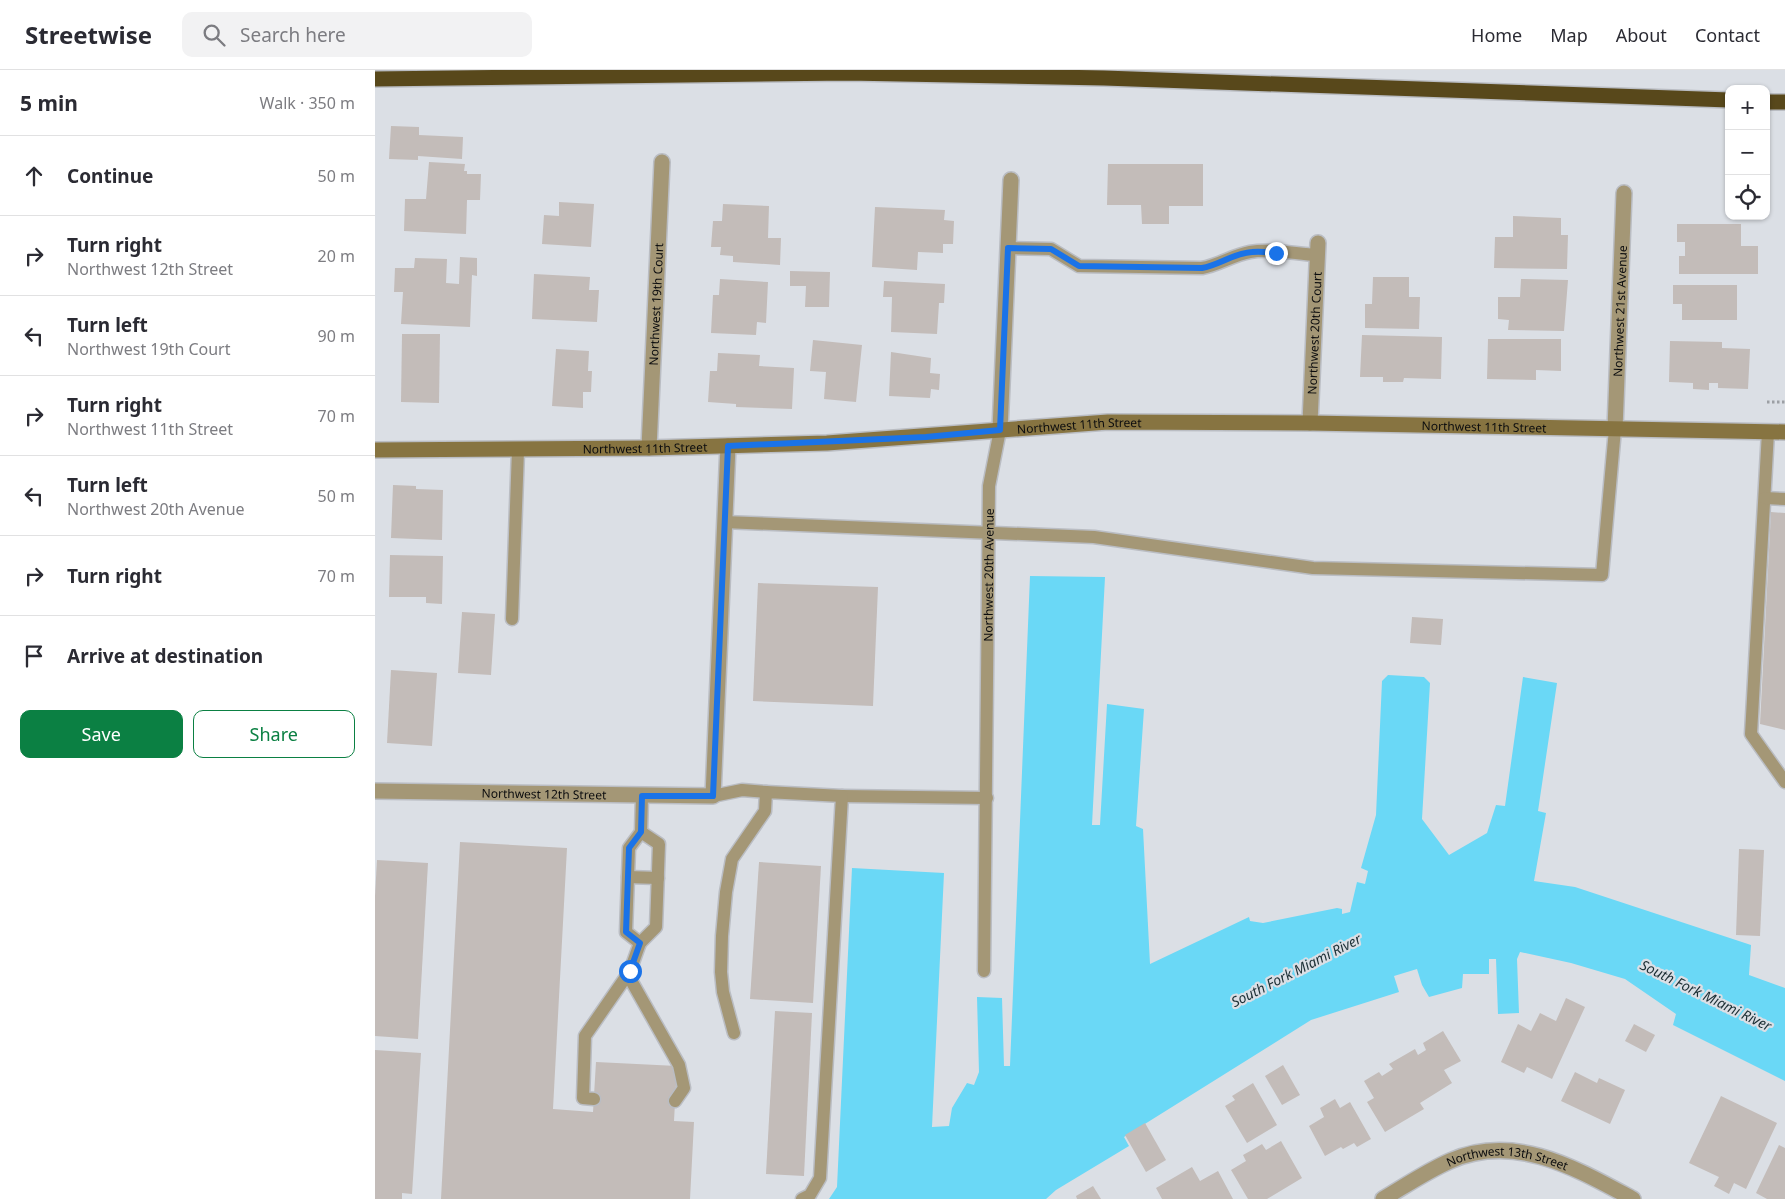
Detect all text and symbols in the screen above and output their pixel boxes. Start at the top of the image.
search box [182,12,532,57]
text: Streetwise [25,18,152,51]
icon: search [200,21,228,49]
text: Search here [240,22,346,48]
text: Home [1471,23,1522,47]
text: Map [1550,23,1588,47]
text: About [1616,23,1667,47]
text: Contact [1695,23,1760,47]
map controls [1725,85,1770,220]
button: + [1725,85,1770,130]
text: 5 min [20,89,78,117]
text: Walk · 350 m [260,92,355,114]
button: − [1725,130,1770,175]
icon: ahead [20,162,48,190]
text: Continue [67,163,153,189]
text: 50 m [318,165,355,187]
button: locate [1725,175,1770,220]
text: Turn right [67,232,162,258]
icon: right [20,242,48,270]
street label: Northwest 19th Court [644,242,667,366]
route end [1265,242,1288,265]
text: 20 m [318,245,355,267]
street label: Northwest 21st Avenue [1608,245,1631,377]
text: Northwest 12th Street [67,258,233,280]
street label: Northwest 20th Court [1303,271,1325,395]
text: Turn left [67,312,148,338]
icon: left [20,322,48,350]
text: 90 m [318,325,355,347]
text: Northwest 19th Court [67,338,231,360]
text: Turn right [67,392,162,418]
icon: right [20,402,48,430]
text: 70 m [318,405,355,427]
street label: Northwest 11th Street [1016,413,1142,437]
street label: Northwest 11th Street [1422,417,1547,436]
text: Northwest 11th Street [67,418,233,440]
street label: Northwest 11th Street [583,438,708,457]
text: Turn left [67,472,148,498]
icon: left [20,482,48,510]
text: 50 m [318,485,355,507]
text: Northwest 20th Avenue [67,498,245,520]
street label: Northwest 20th Avenue [979,508,997,642]
icon: right [20,562,48,590]
text: Turn right [67,563,162,589]
text: 70 m [318,565,355,587]
icon: arrive [20,642,48,670]
text: Arrive at destination [67,643,263,669]
button: Save [20,710,183,758]
button: Share [193,710,355,758]
street label: Northwest 12th Street [481,784,607,803]
water label: South Fork Miami River [1228,929,1365,1011]
water label: South Fork Miami River [1637,955,1775,1035]
route start [619,960,642,983]
street label: Northwest 13th Street [1443,1142,1571,1174]

